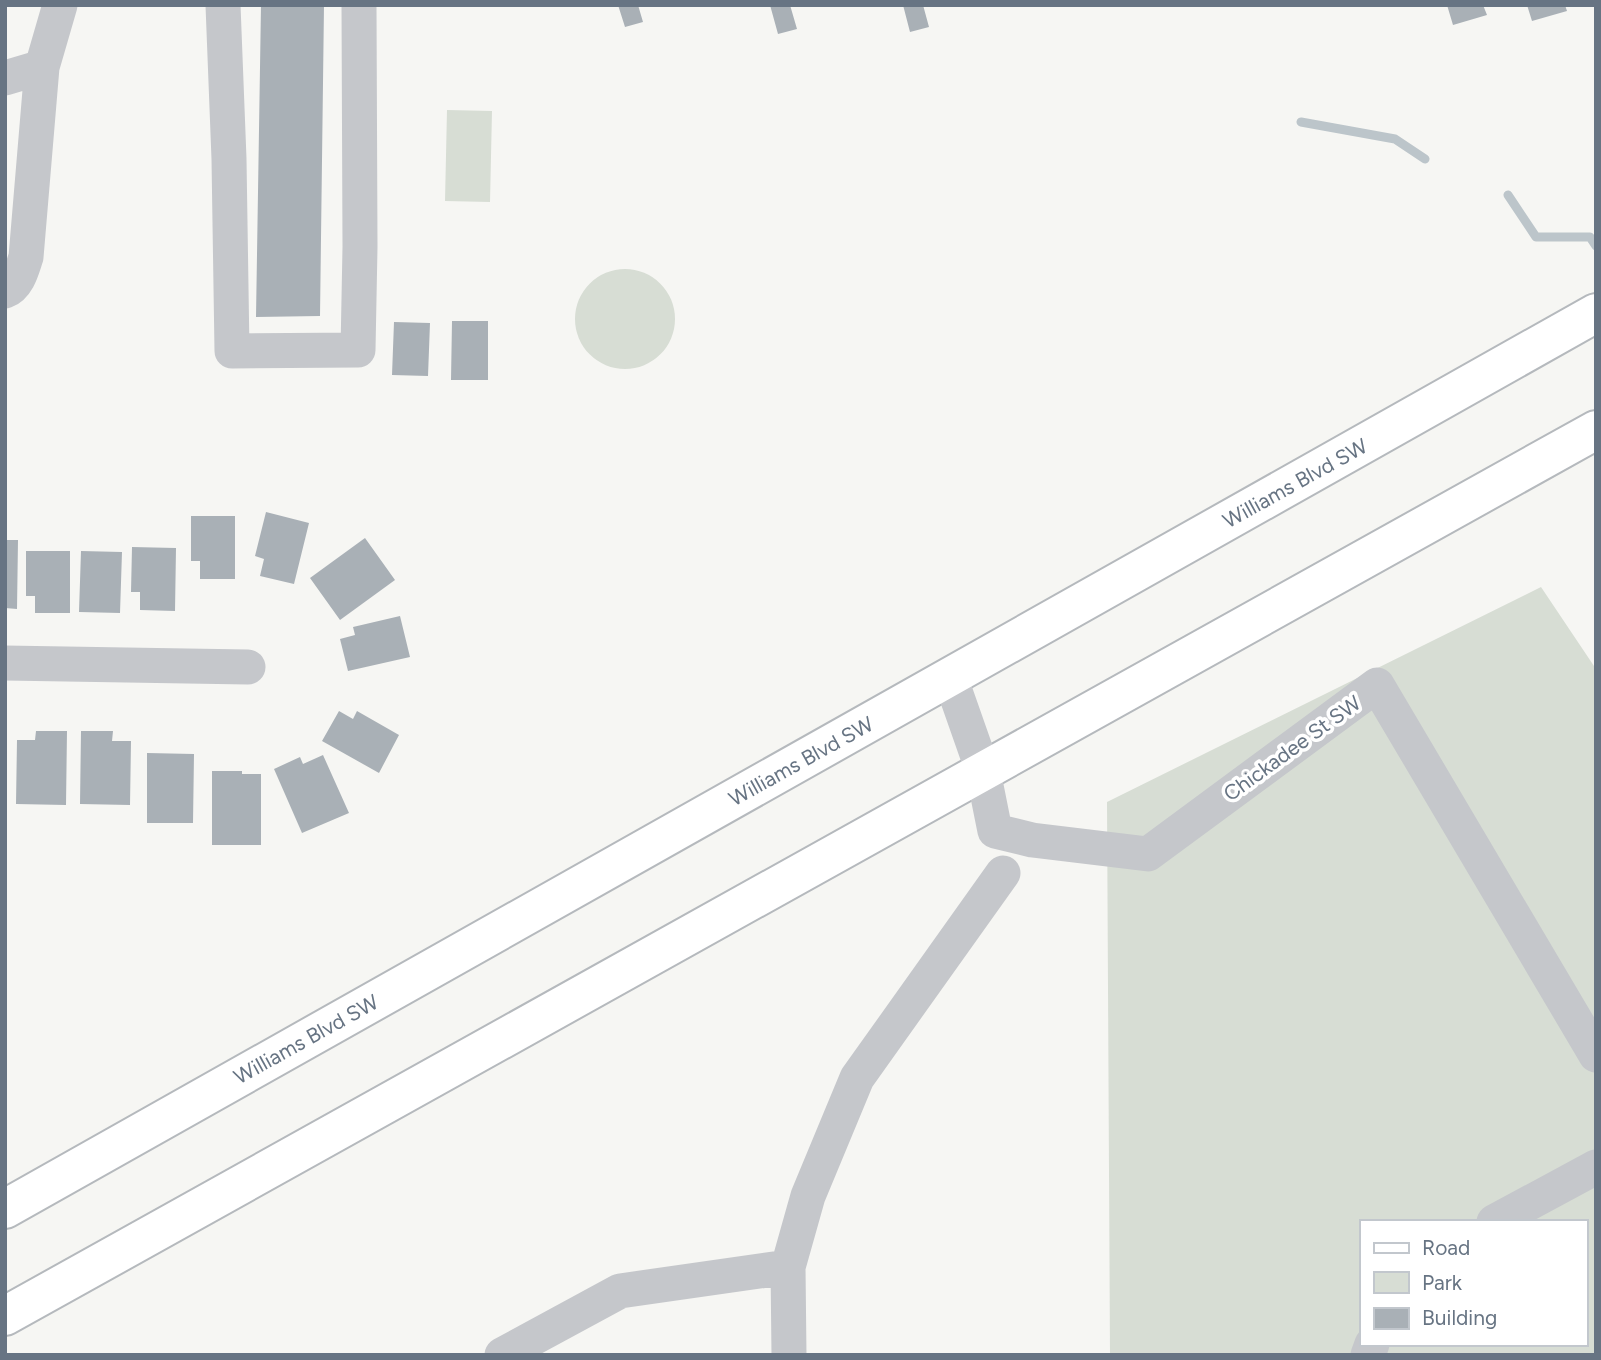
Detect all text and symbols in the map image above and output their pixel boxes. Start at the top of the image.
street label: Williams Blvd SW [1218,433,1372,533]
street label: Chickadee St SW [1219,690,1365,806]
street label: Williams Blvd SW [724,711,878,811]
street label: Williams Blvd SW [229,989,383,1089]
legend [1360,1220,1587,1346]
text: Road [1422,1235,1470,1260]
text: Park [1422,1270,1463,1295]
text: Building [1422,1305,1497,1330]

